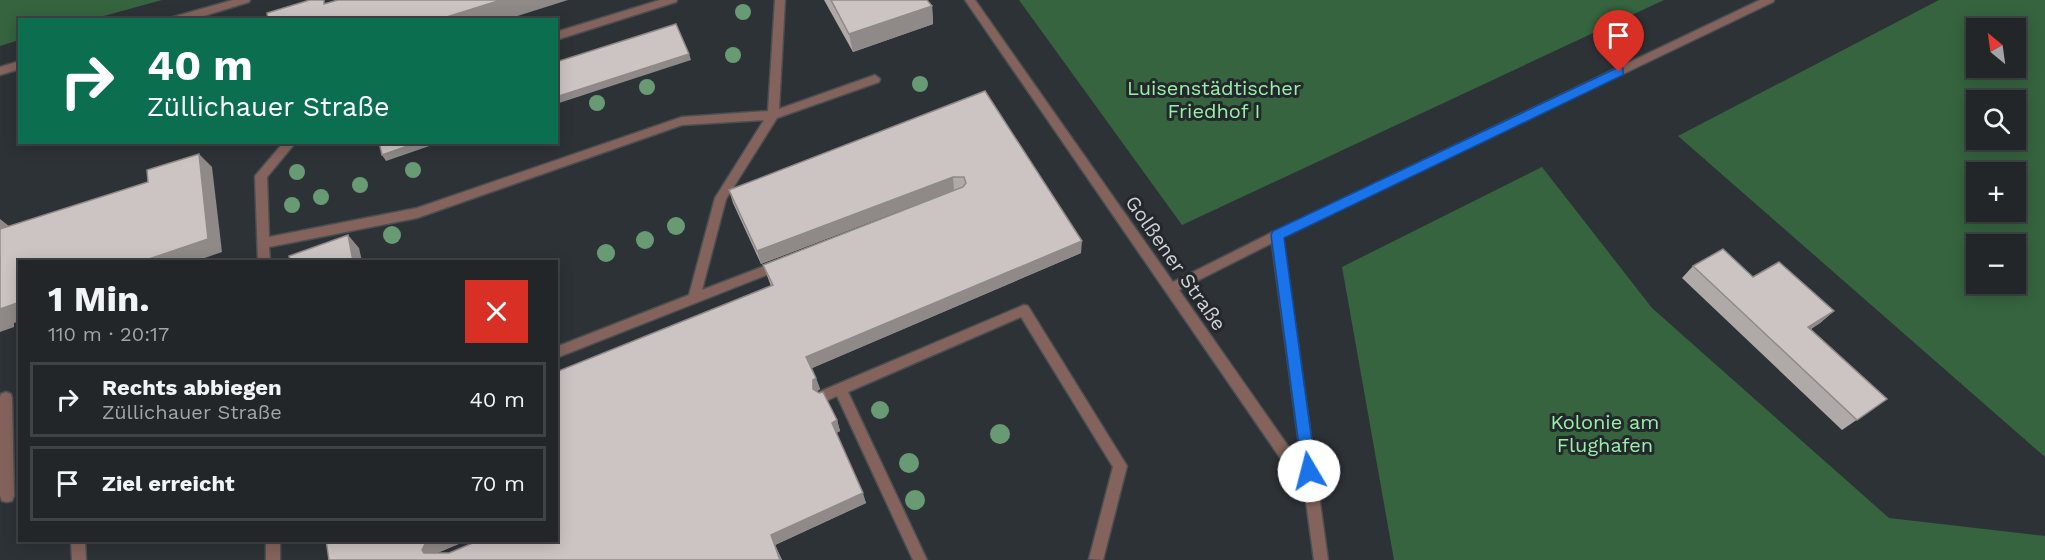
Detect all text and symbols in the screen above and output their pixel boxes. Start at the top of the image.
pin [1593,10,1644,72]
north arrow [1966,18,2026,78]
map controls [1966,18,2026,294]
icon: arrive [1602,19,1635,52]
text: 40 m [147,41,253,90]
icon: right [48,42,126,120]
park label: Luisenstädtischer Friedhof I [1127,76,1301,123]
button: search [1966,90,2026,150]
text: Züllichauer Straße [147,91,390,123]
button: + [1966,162,2026,222]
street label: Golßener Straße [1121,191,1231,335]
button: − [1966,234,2026,294]
text: 1 Min. [48,278,150,320]
button: close [465,280,528,343]
text: 110 m · 20:17 [48,322,169,346]
text: Rechts abbiegen [102,375,282,400]
icon: right [51,383,84,416]
text: 40 m [469,387,525,412]
text: Züllichauer Straße [102,400,282,424]
park label: Kolonie am Flughafen [1551,410,1659,457]
position arrow [1277,439,1341,503]
icon: arrive [51,467,84,500]
text: Ziel erreicht [102,471,235,496]
text: 70 m [471,471,525,496]

